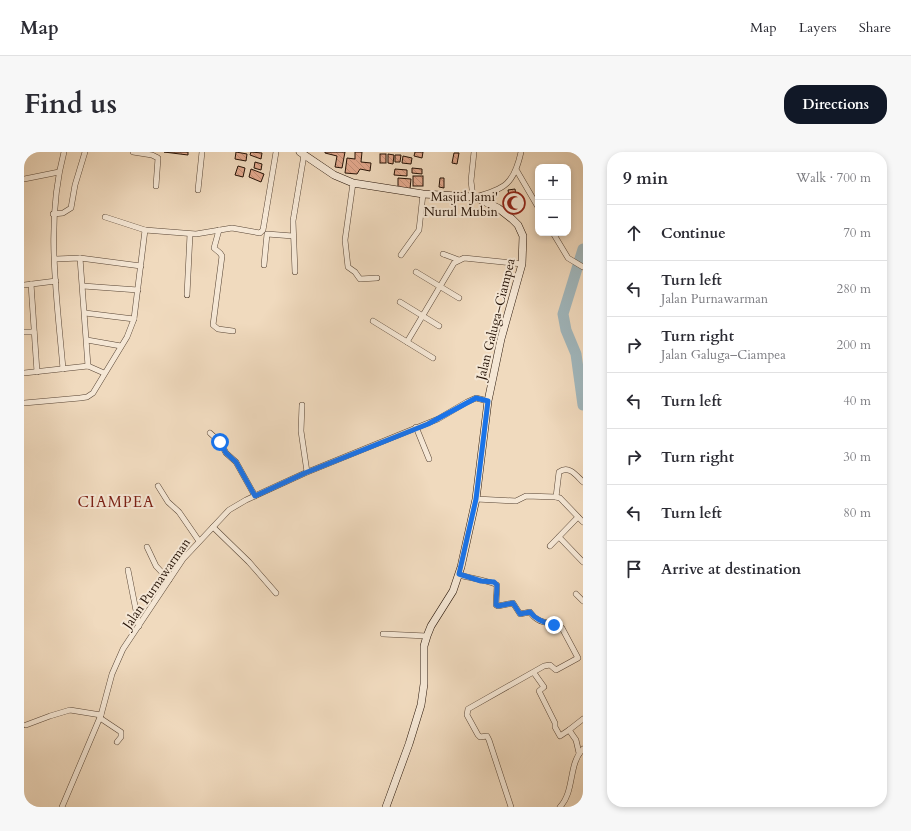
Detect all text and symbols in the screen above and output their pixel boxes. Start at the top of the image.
text: Map [20,15,59,41]
text: Map [750,18,777,37]
text: Layers [799,18,837,37]
text: Share [859,18,891,37]
text: Find us [24,85,117,123]
button: Directions [784,85,887,124]
map controls [535,164,571,236]
button: + [535,164,571,200]
text: 9 min [623,167,668,190]
text: Walk · 700 m [796,169,871,187]
place label: Masjid Jami' Nurul Mubin [424,188,499,221]
mosque icon: Masjid Jami' Nurul Mubin [501,190,527,216]
button: − [535,200,571,236]
icon: ahead [623,222,645,244]
text: Continue [661,223,726,243]
text: 70 m [843,224,871,242]
street label: Jalan Galuga–Ciampea [472,256,520,384]
text: Turn left [661,270,722,290]
icon: left [623,278,645,300]
text: 280 m [837,280,871,298]
text: Jalan Purnawarman [661,290,768,308]
text: Turn right [661,326,734,346]
icon: right [623,334,645,356]
text: 200 m [837,336,871,354]
text: Jalan Galuga–Ciampea [661,346,786,364]
icon: left [623,390,645,412]
text: Turn left [661,391,722,411]
text: 40 m [843,392,871,410]
route start [211,433,229,451]
icon: right [623,446,645,468]
text: Turn right [661,447,734,467]
text: 30 m [843,448,871,466]
district label: CIAMPEA [77,492,155,512]
icon: left [623,502,645,524]
text: Turn left [661,503,722,523]
text: 80 m [843,504,871,522]
street label: Jalan Purnawarman [118,534,195,634]
icon: arrive [623,558,645,580]
text: Arrive at destination [661,559,801,579]
route end [545,616,563,634]

